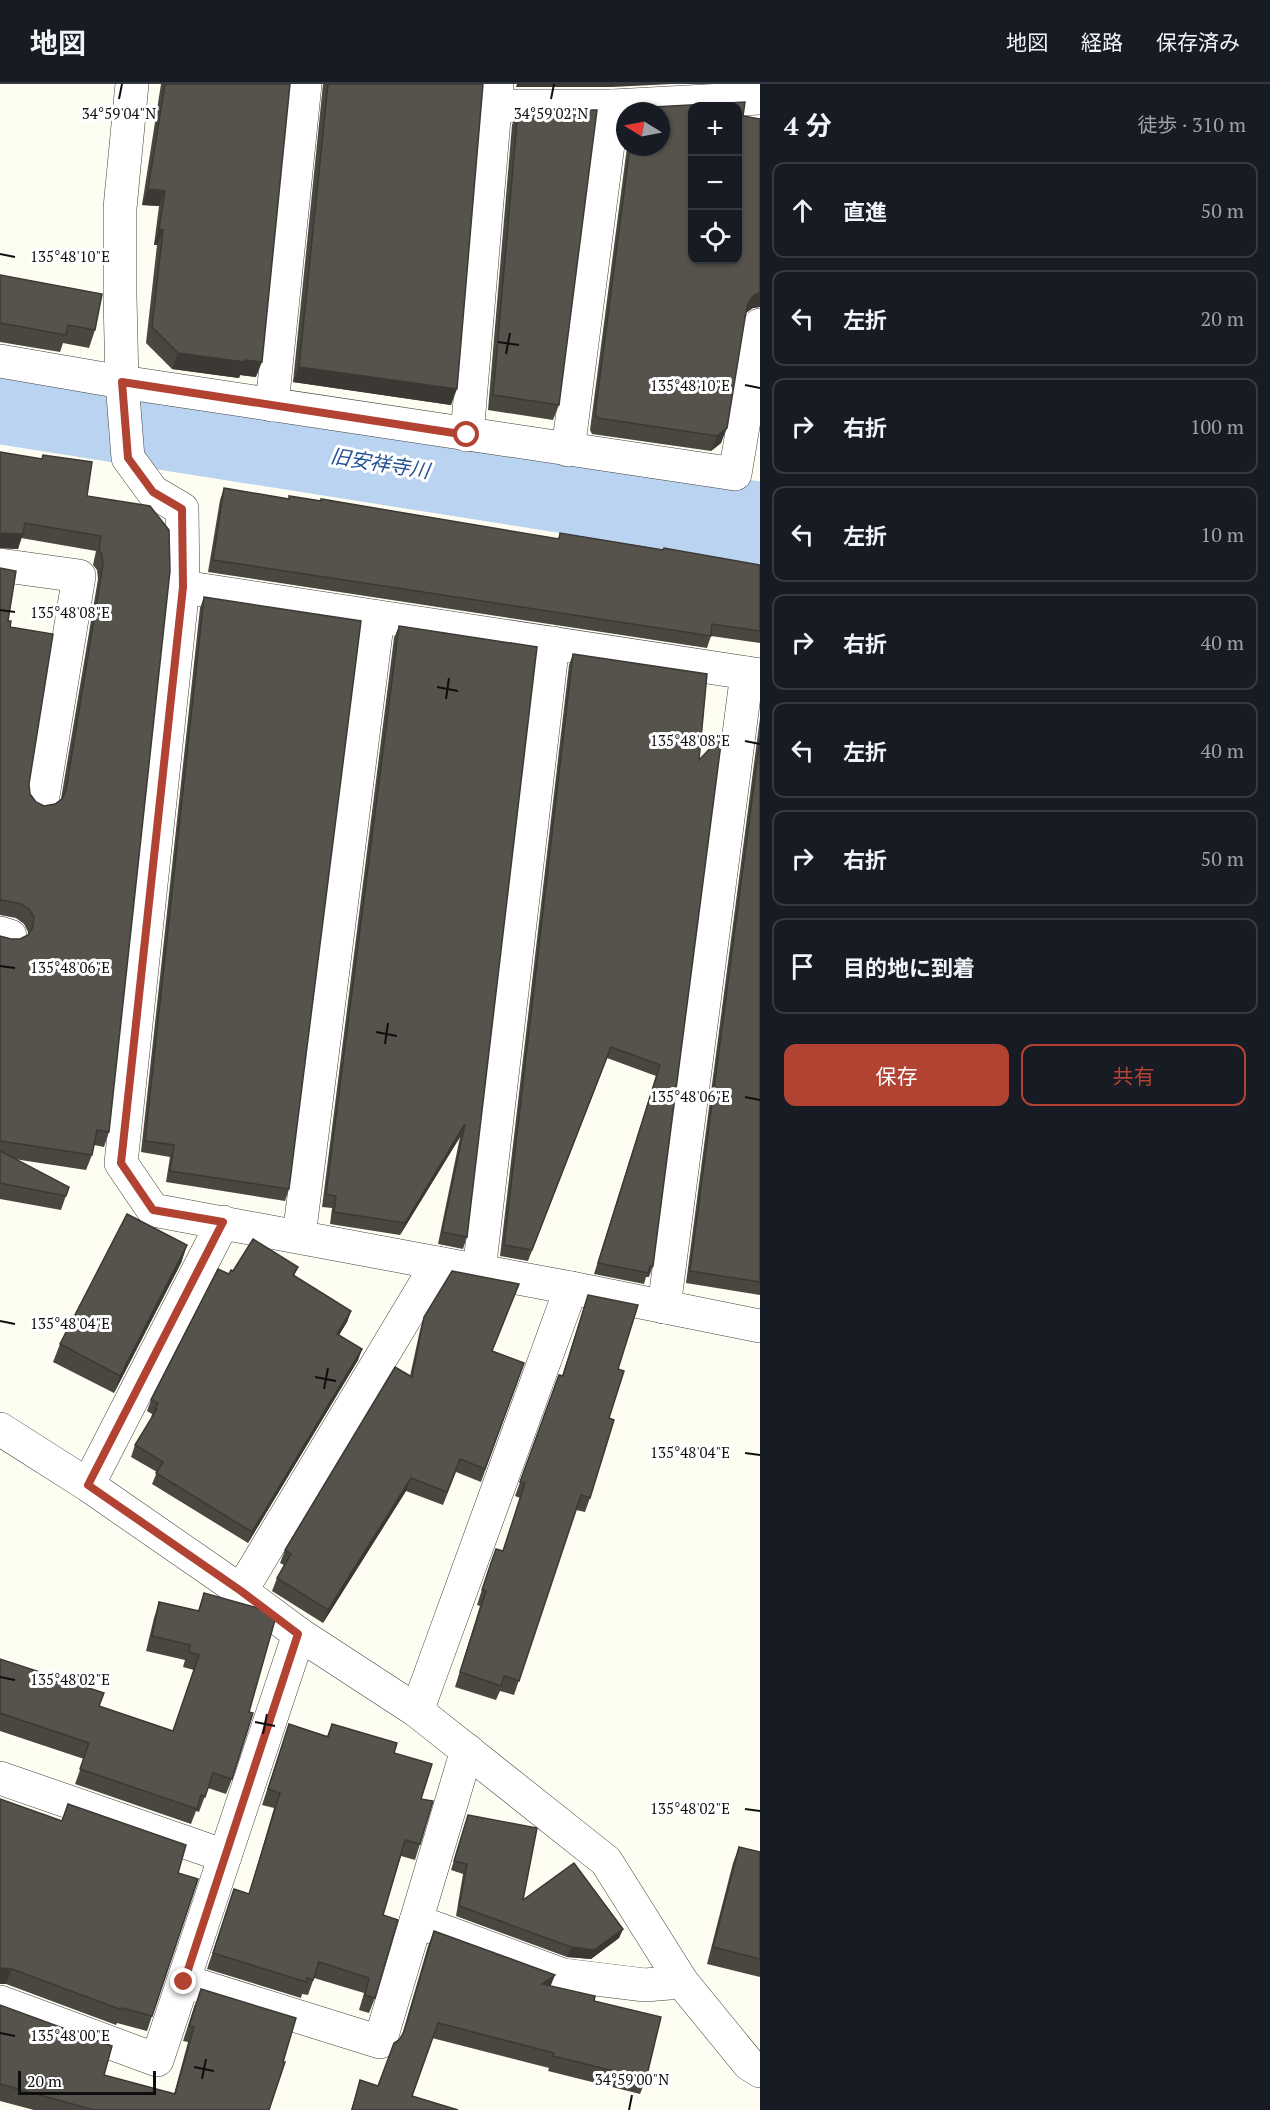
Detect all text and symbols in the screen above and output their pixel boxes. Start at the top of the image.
text: 地図 [30,24,86,61]
text: 地図 [1006,28,1048,56]
text: 経路 [1081,28,1123,56]
text: 保存済み [1156,28,1240,56]
north arrow [616,102,670,156]
map controls [688,102,742,264]
button: + [688,102,742,156]
text: 34°59'04"N [82,103,156,123]
text: 34°59'02"N [514,103,588,123]
text: 4 分 [784,108,832,142]
text: 徒歩 · 310 m [1137,111,1246,138]
button: − [688,156,742,210]
icon: ahead [786,194,819,227]
text: 直進 [843,197,887,226]
text: 50 m [1201,197,1244,224]
button: locate [688,210,742,264]
text: 135°48'10"E [30,246,110,266]
icon: left [786,302,819,335]
text: 左折 [843,305,887,334]
text: 20 m [1201,305,1244,332]
text: 135°48'10"E [650,375,730,395]
icon: right [786,410,819,443]
text: 右折 [843,413,887,442]
text: 100 m [1190,413,1244,440]
route start [453,421,479,447]
water label: 旧安祥寺川 [329,442,433,484]
icon: left [786,518,819,551]
text: 左折 [843,521,887,550]
text: 10 m [1201,521,1244,548]
text: 135°48'08"E [30,602,110,622]
icon: right [786,626,819,659]
text: 右折 [843,629,887,658]
text: 40 m [1201,629,1244,656]
text: 135°48'08"E [650,730,730,750]
icon: left [786,734,819,767]
text: 左折 [843,737,887,766]
text: 40 m [1201,737,1244,764]
icon: right [786,842,819,875]
text: 右折 [843,845,887,874]
text: 50 m [1201,845,1244,872]
icon: arrive [786,950,819,983]
text: 目的地に到着 [843,953,975,982]
text: 135°48'06"E [30,957,110,977]
button: 保存 [784,1044,1009,1106]
button: 共有 [1021,1044,1246,1106]
text: 135°48'06"E [650,1086,730,1106]
text: 135°48'04"E [30,1313,110,1333]
text: 135°48'04"E [650,1442,730,1462]
text: 135°48'02"E [30,1669,110,1689]
text: 135°48'02"E [650,1798,730,1818]
route end [170,1968,196,1994]
text: 135°48'00"E [30,2025,110,2045]
scale bar [18,2068,156,2096]
text: 34°59'00"N [595,2069,669,2089]
text: 20 m [27,2070,62,2092]

